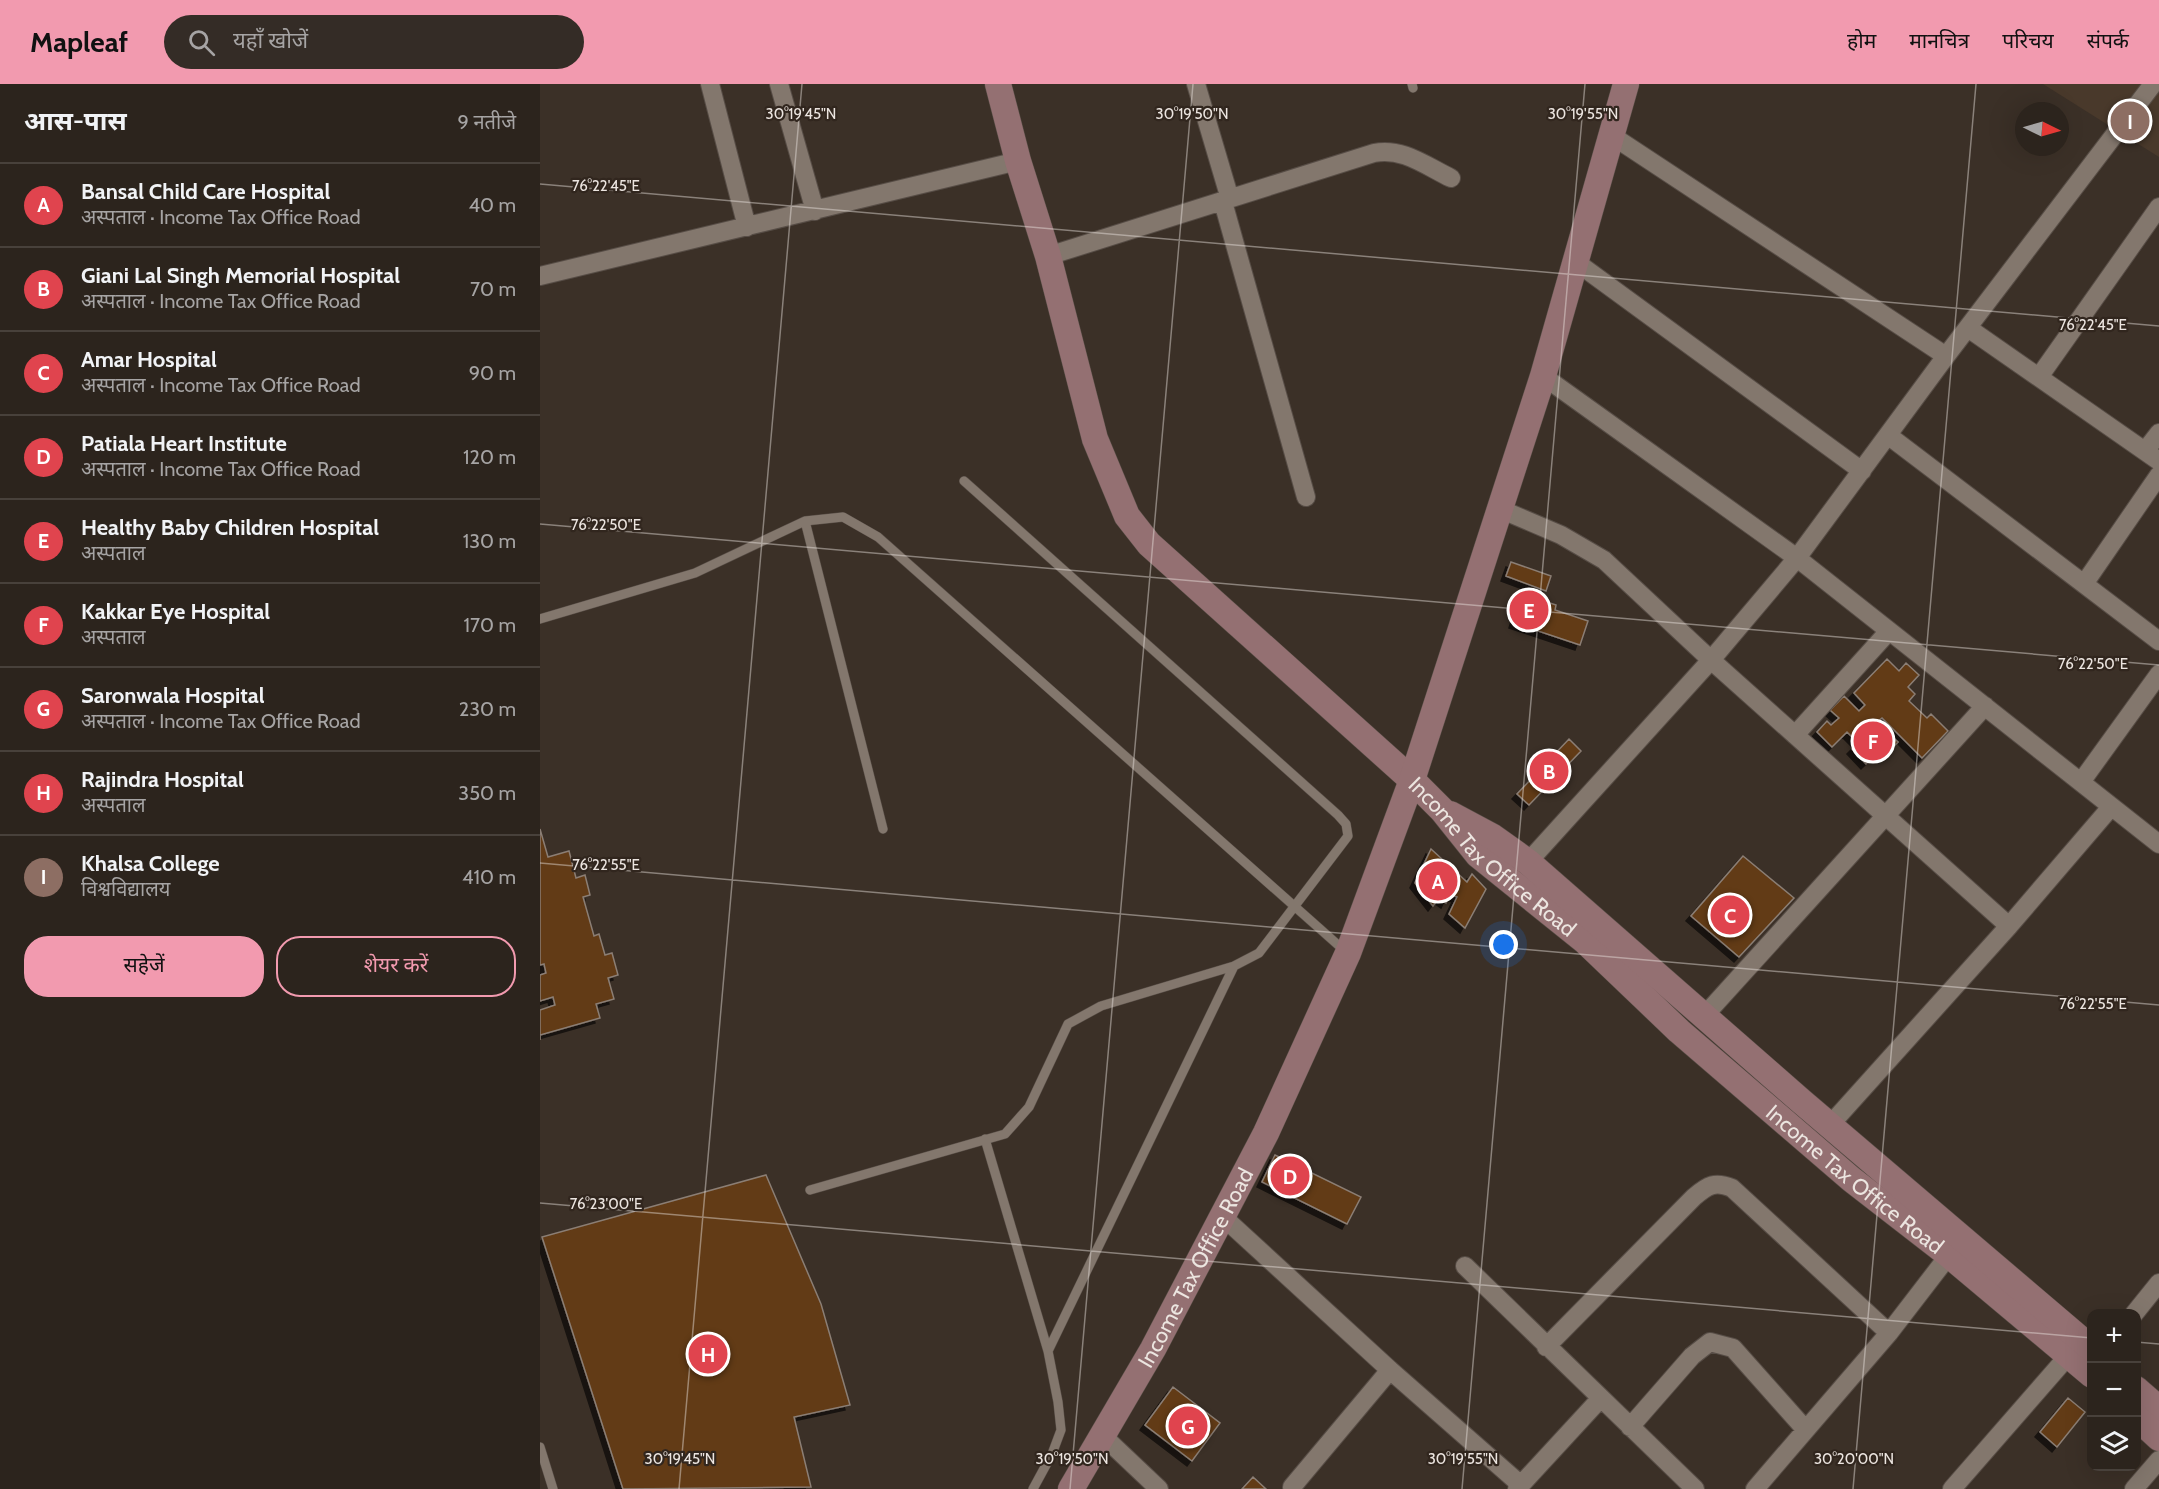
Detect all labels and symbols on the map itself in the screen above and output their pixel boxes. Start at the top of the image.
pin: I [2110,99,2150,144]
north arrow [2015,102,2069,156]
text: 30°19'45"N [766,105,836,123]
text: 30°19'50"N [1156,105,1228,123]
text: 30°19'55"N [1548,105,1618,123]
text: 76°22'45"E [572,177,640,195]
text: 76°22'45"E [2059,316,2127,334]
text: 76°22'50"E [571,516,641,534]
pin: E [1510,588,1548,632]
text: 76°22'50"E [2058,655,2128,673]
pin: F [1854,718,1892,764]
pin: B [1530,748,1568,794]
street label: Income Tax Office Road [1403,771,1581,943]
text: 76°22'55"E [572,856,640,874]
pin: A [1418,858,1458,904]
pin: C [1710,892,1750,938]
your location [1489,930,1518,959]
text: 76°22'55"E [2059,995,2127,1013]
street label: Income Tax Office Road [1760,1099,1949,1260]
pin: D [1270,1154,1310,1198]
street label: Income Tax Office Road [1132,1164,1259,1372]
text: 76°23'00"E [570,1195,642,1213]
pin: H [688,1332,728,1376]
pin: G [1168,1404,1208,1448]
text: 30°19'45"N [645,1450,715,1468]
text: 30°19'50"N [1036,1450,1108,1468]
text: 30°19'55"N [1428,1450,1498,1468]
text: 30°20'00"N [1814,1450,1894,1468]

